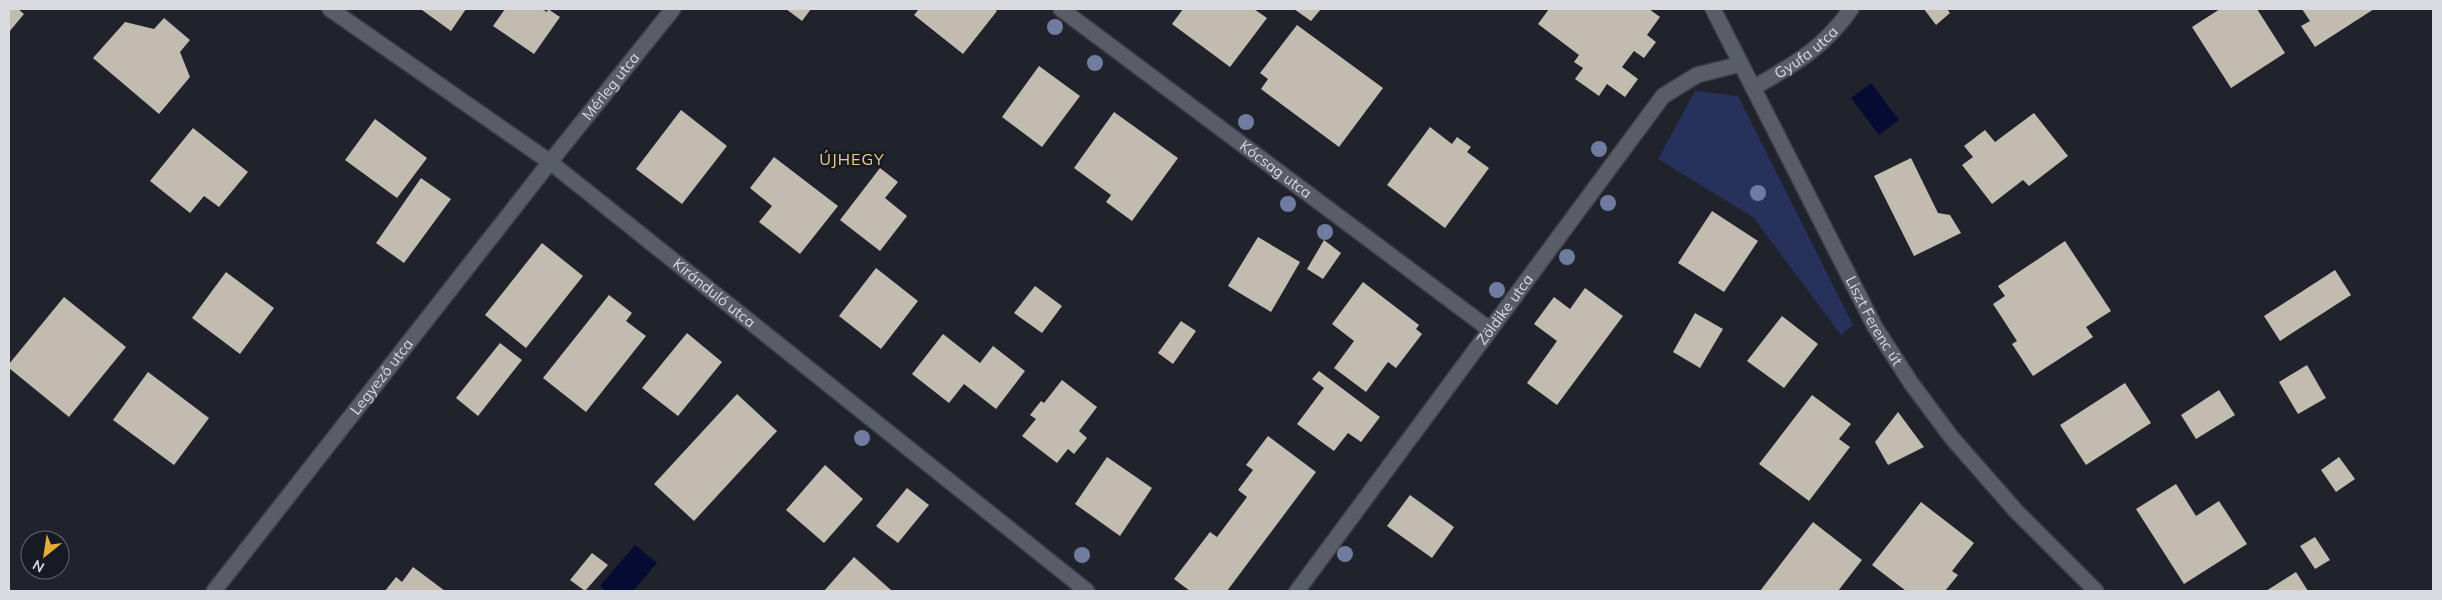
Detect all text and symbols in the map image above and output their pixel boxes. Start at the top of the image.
street label: Gyufa utca [1770,22,1842,83]
street label: Mérleg utca [578,48,643,124]
street label: Kócsag utca [1236,136,1316,202]
district label: ÚJHEGY [819,149,885,169]
street label: Kiránduló utca [669,254,760,331]
street label: Zöldike utca [1472,270,1537,348]
street label: Liszt Ferenc út [1842,273,1907,369]
street label: Legyező utca [346,335,417,419]
north arrow [20,530,70,580]
text: N [29,556,48,577]

